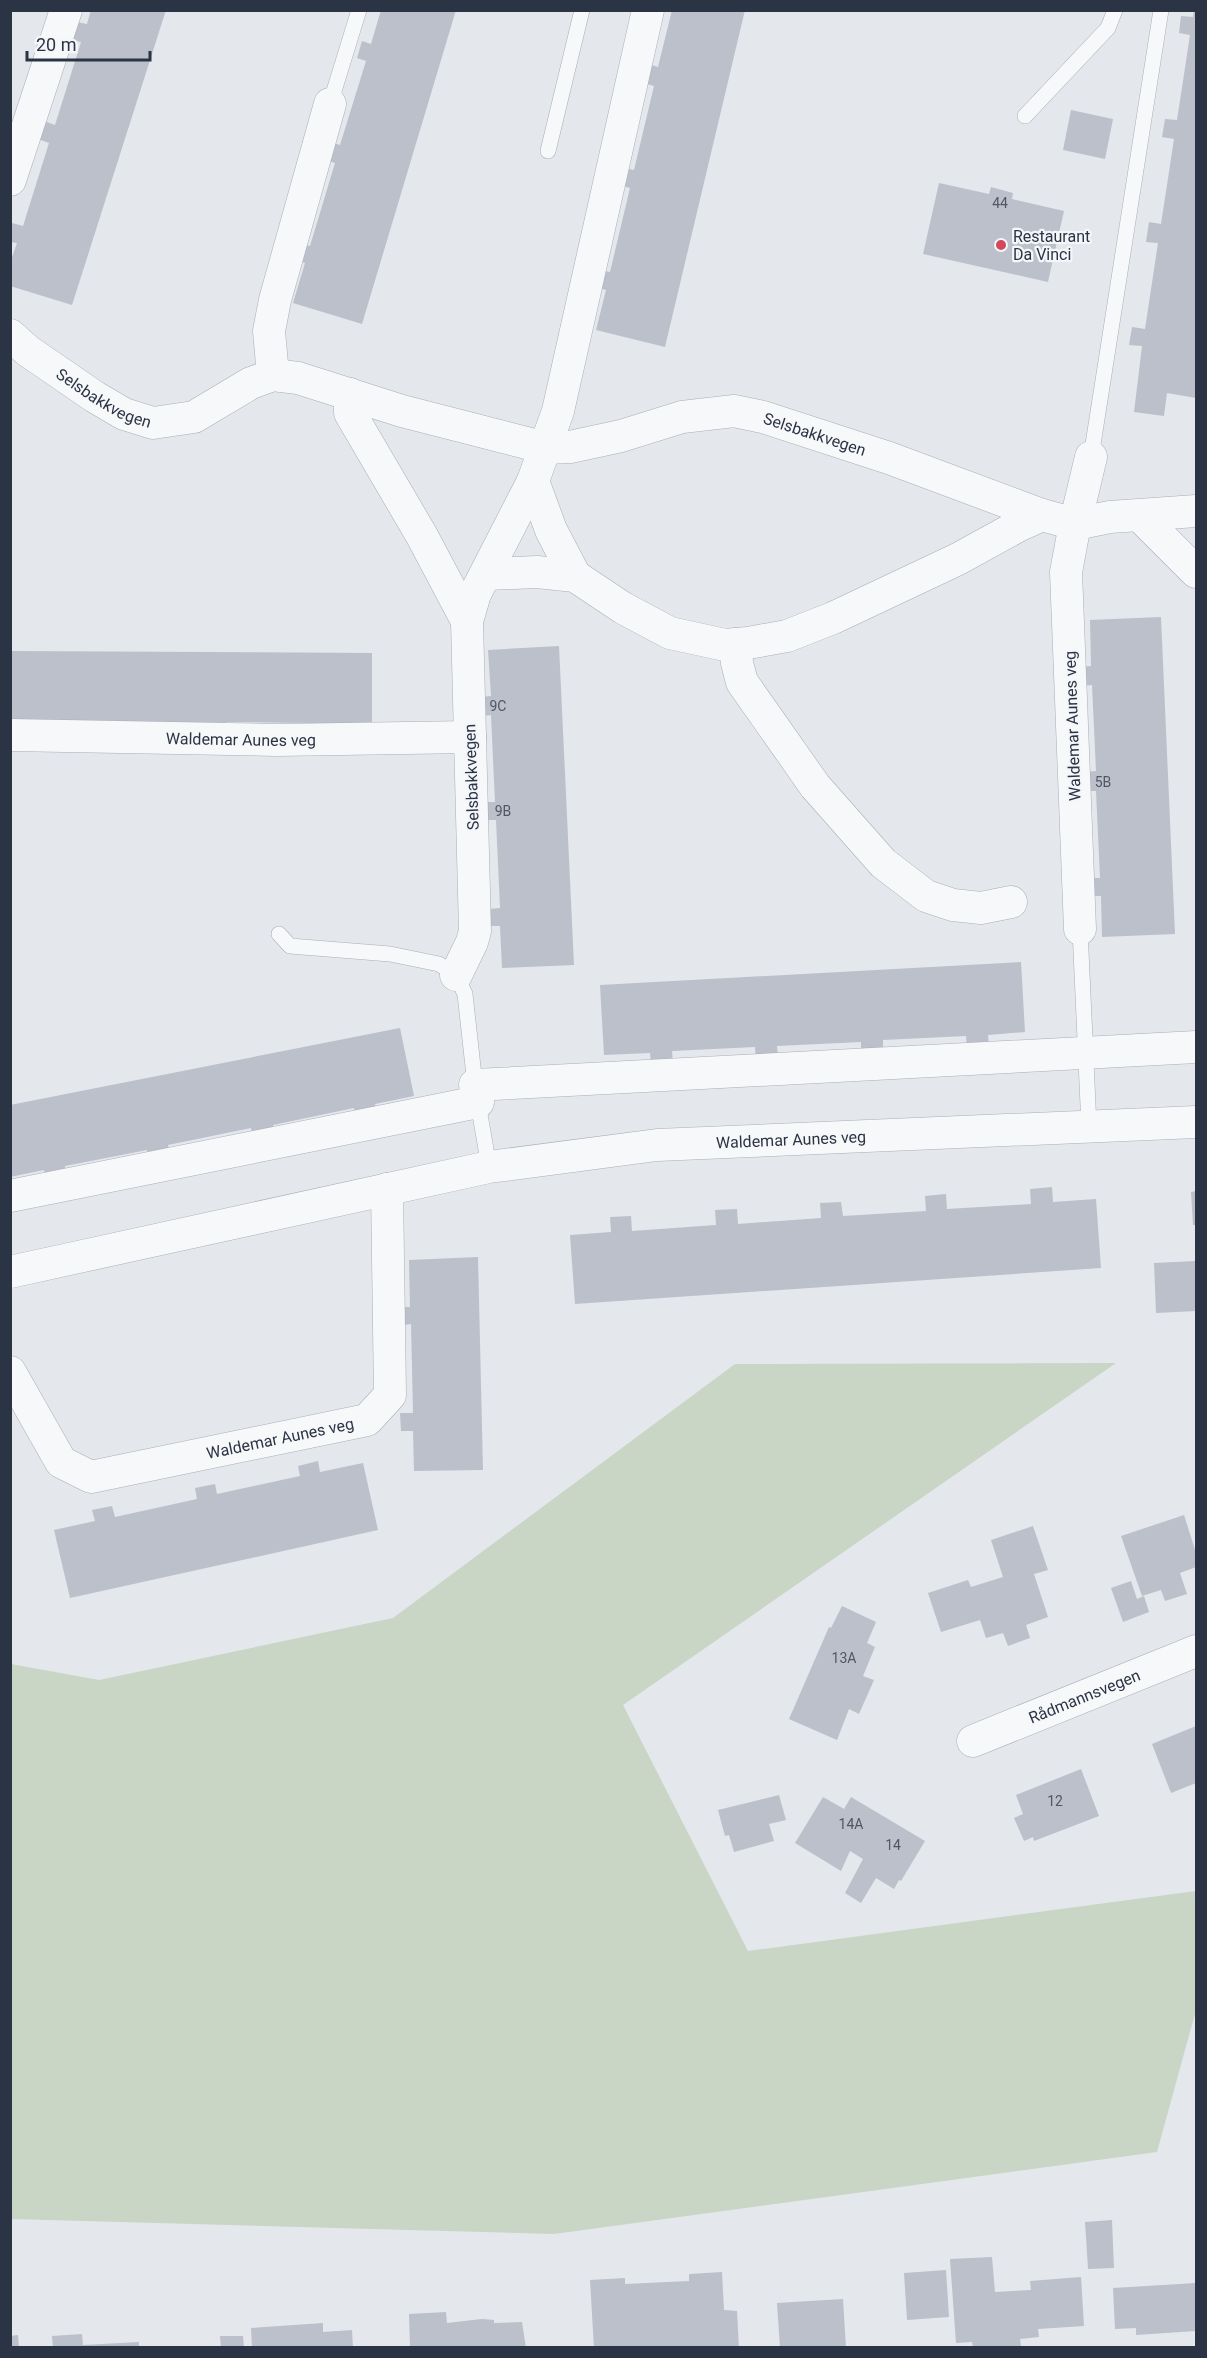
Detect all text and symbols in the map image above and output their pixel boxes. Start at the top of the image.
scale bar [27,24,150,62]
text: 20 m [36,34,76,55]
house number: 44 [992,195,1008,211]
place label: Restaurant Da Vinci [1013,227,1090,264]
marker: Restaurant Da Vinci [994,238,1008,252]
street label: Selsbakkvegen [53,364,154,432]
street label: Selsbakkvegen [761,409,868,460]
street label: Waldemar Aunes veg [1060,651,1085,801]
house number: 9C [490,698,506,714]
street label: Selsbakkvegen [460,723,483,831]
street label: Waldemar Aunes veg [166,729,316,750]
house number: 5B [1095,774,1111,790]
house number: 9B [495,803,511,819]
street label: Waldemar Aunes veg [716,1127,866,1152]
street label: Waldemar Aunes veg [205,1414,356,1463]
house number: 13A [832,1650,856,1666]
street label: Rådmannsvegen [1026,1666,1143,1728]
house number: 12 [1047,1793,1063,1809]
house number: 14A [839,1816,863,1832]
house number: 14 [885,1837,901,1853]

